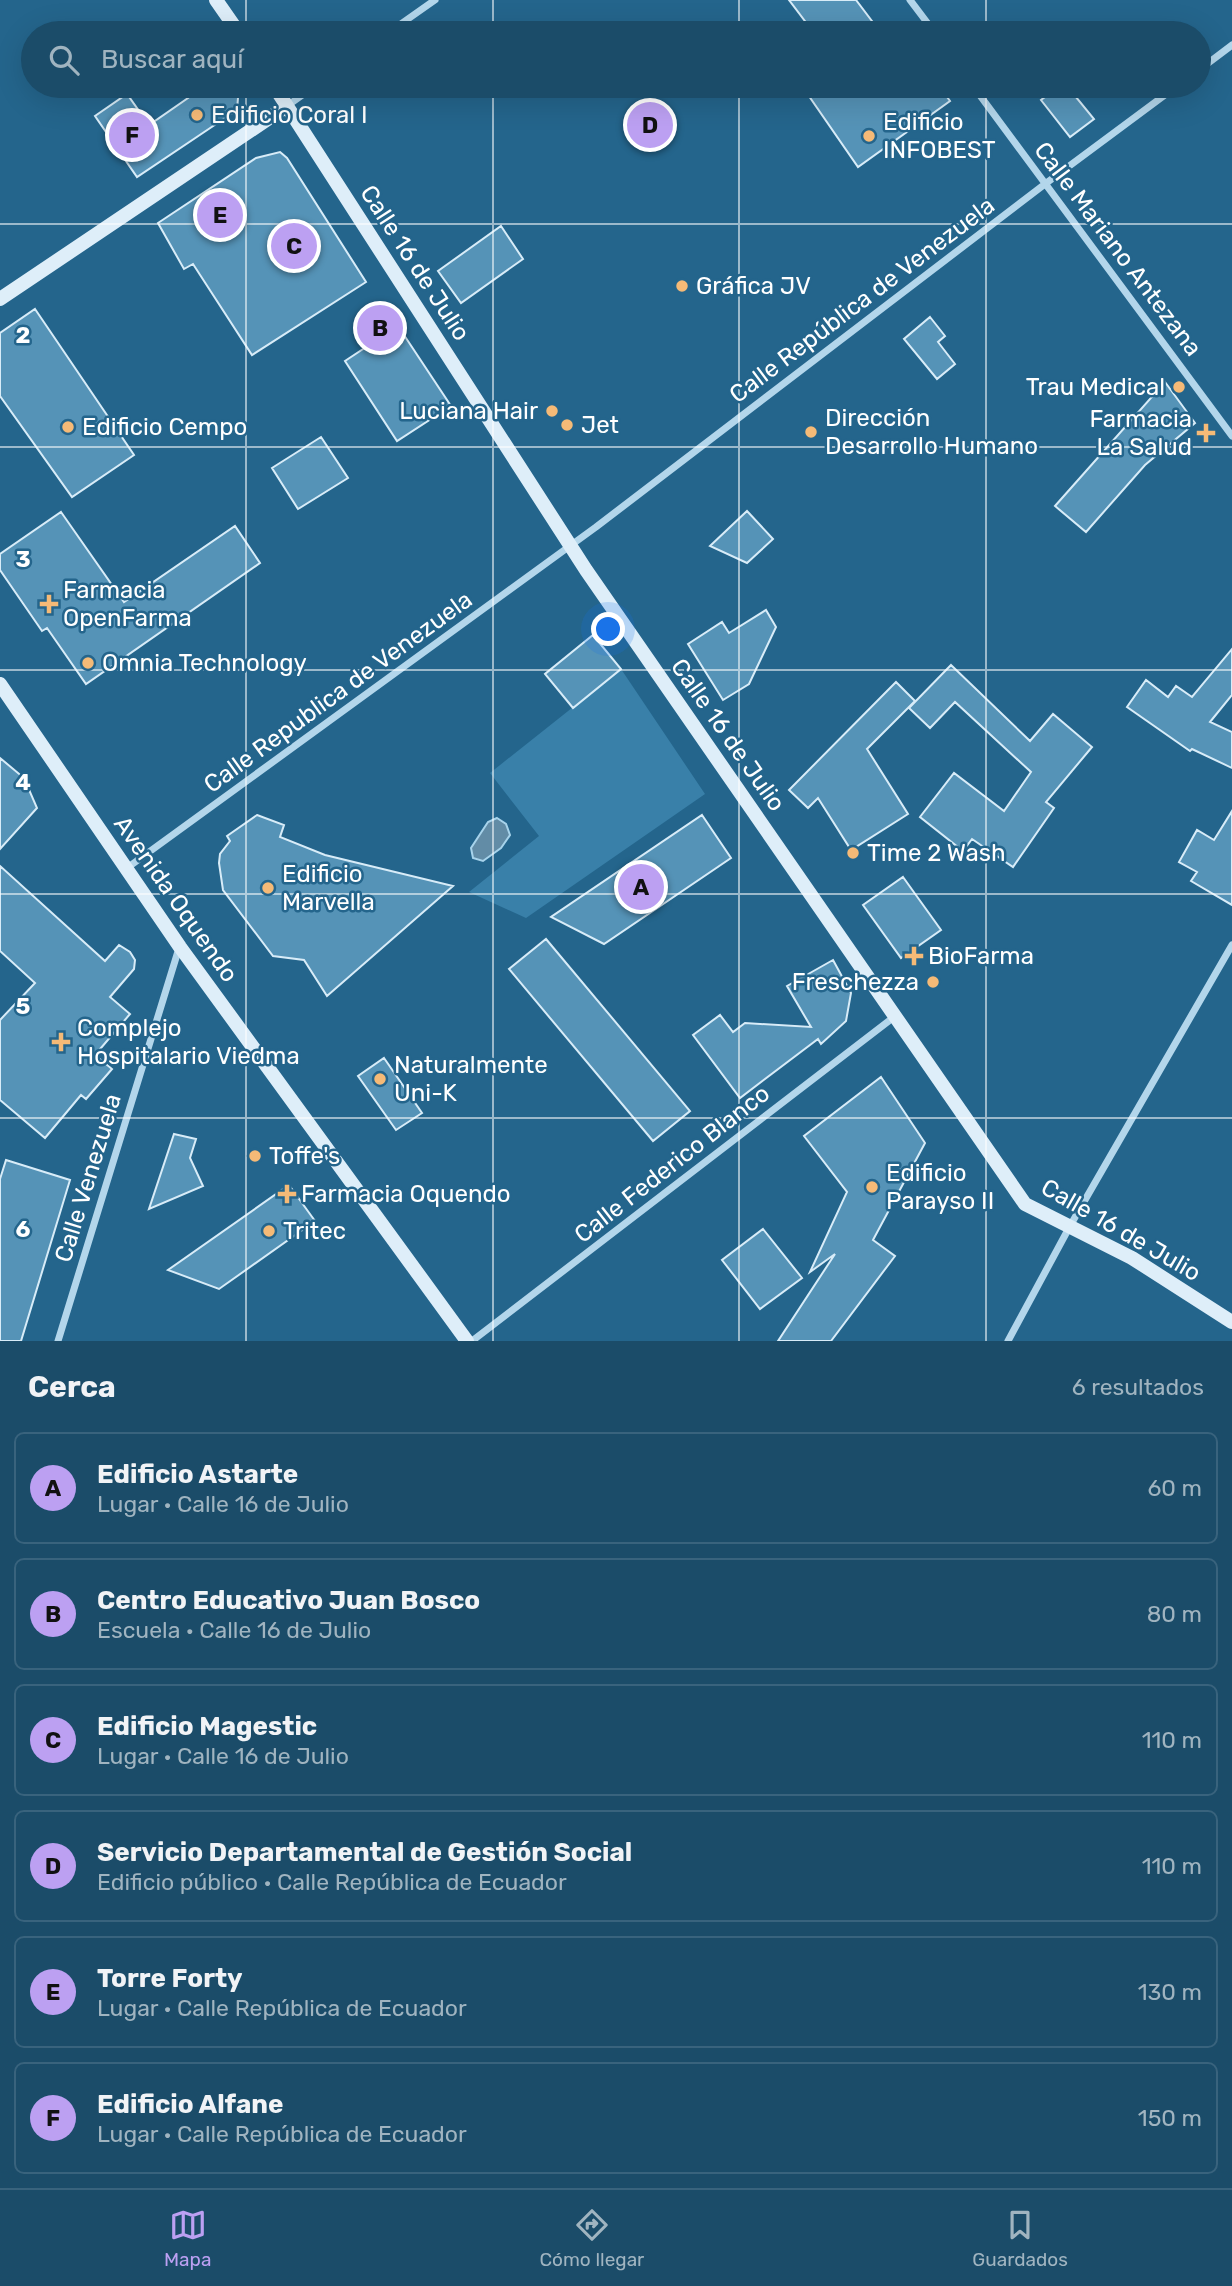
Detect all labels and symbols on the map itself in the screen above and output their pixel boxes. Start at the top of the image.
pin: D [627,99,673,151]
place label: Edificio Coral I [211,101,368,129]
marker: Edificio Coral I [189,107,205,123]
place label: Edificio INFOBEST [883,108,996,164]
pin: F [109,109,155,161]
marker: Edificio INFOBEST [861,128,877,144]
street label: Calle Mariano Antezana [1028,136,1208,362]
street label: Calle 16 de Julio [354,180,476,346]
pin: E [197,189,243,241]
street label: Calle República de Venezuela [724,191,1000,409]
pin: C [271,220,317,272]
place label: Gráfica JV [696,272,811,300]
marker: Gráfica JV [674,278,690,294]
pin: B [357,302,403,354]
text: 2 [16,321,30,349]
place label: Trau Medical [1026,373,1165,401]
marker: Trau Medical [1171,379,1187,395]
place label: Luciana Hair [399,397,538,425]
marker: Luciana Hair [544,403,560,419]
place label: Dirección Desarrollo Humano [825,404,1038,460]
place label: Farmacia La Salud [1089,405,1192,461]
place label: Jet [581,411,619,439]
place label: Edificio Cempo [82,413,247,441]
marker: Jet [559,417,575,433]
marker: Edificio Cempo [60,419,76,435]
marker: Dirección Desarrollo Humano [803,424,819,440]
marker: Farmacia La Salud [1198,425,1214,441]
text: 3 [15,545,31,573]
place label: Farmacia OpenFarma [63,576,192,632]
street label: Calle Republica de Venezuela [199,585,477,799]
marker: Farmacia OpenFarma [41,596,57,612]
your location [591,612,625,646]
place label: Omnia Technology [102,649,307,677]
street label: Calle 16 de Julio [665,653,791,817]
marker: Omnia Technology [80,655,96,671]
text: 4 [15,768,31,796]
street label: Avenida Oquendo [108,811,244,987]
place label: Time 2 Wash [867,839,1006,867]
marker: Time 2 Wash [845,845,861,861]
place label: Edificio Marvella [282,860,375,916]
pin: A [618,861,664,913]
marker: Edificio Marvella [260,880,276,896]
place label: BioFarma [928,942,1034,970]
marker: BioFarma [906,948,922,964]
place label: Freschezza [792,968,919,996]
marker: Freschezza [925,974,941,990]
text: 5 [16,992,31,1020]
place label: Complejo Hospitalario Viedma [77,1014,300,1070]
marker: Complejo Hospitalario Viedma [51,1032,71,1052]
place label: Naturalmente Uni-K [394,1051,548,1107]
marker: Naturalmente Uni-K [372,1071,388,1087]
street label: Calle Federico Blanco [569,1079,775,1249]
street label: Calle Venezuela [49,1090,127,1266]
place label: Toffe's [269,1142,340,1170]
marker: Toffe's [247,1148,263,1164]
place label: Edificio Parayso II [886,1159,994,1215]
street label: Calle 16 de Julio [1036,1173,1206,1287]
marker: Edificio Parayso II [864,1179,880,1195]
place label: Farmacia Oquendo [301,1180,511,1208]
marker: Farmacia Oquendo [279,1186,295,1202]
text: 6 [16,1215,31,1243]
place label: Tritec [283,1217,346,1245]
marker: Tritec [261,1223,277,1239]

